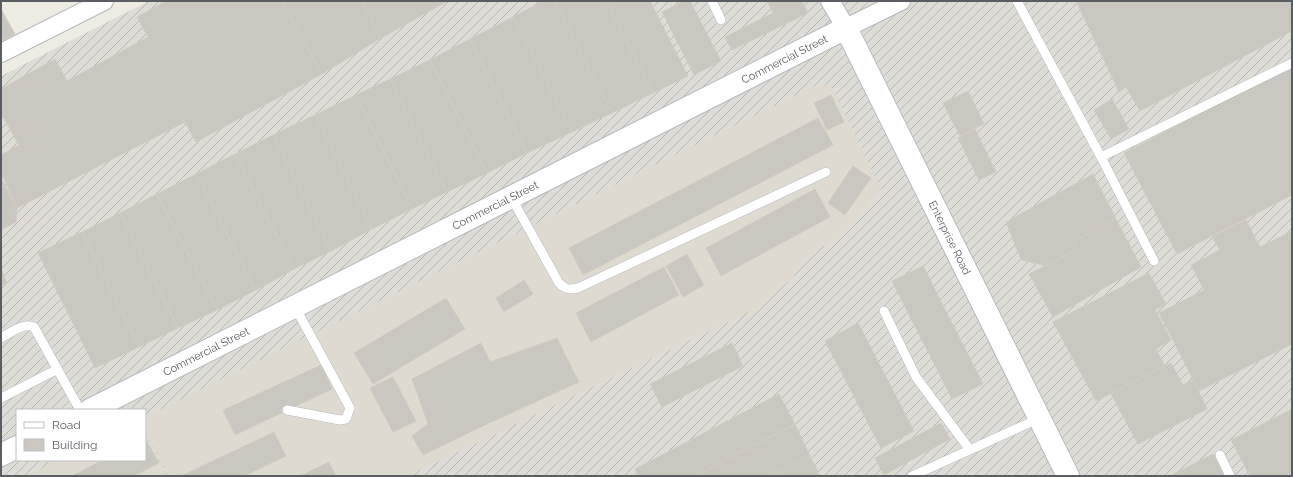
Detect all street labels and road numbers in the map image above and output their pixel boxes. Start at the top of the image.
street label: Commercial Street [739,32,830,87]
street label: Commercial Street [450,178,541,233]
street label: Enterprise Road [926,199,973,277]
street label: Commercial Street [161,324,252,379]

